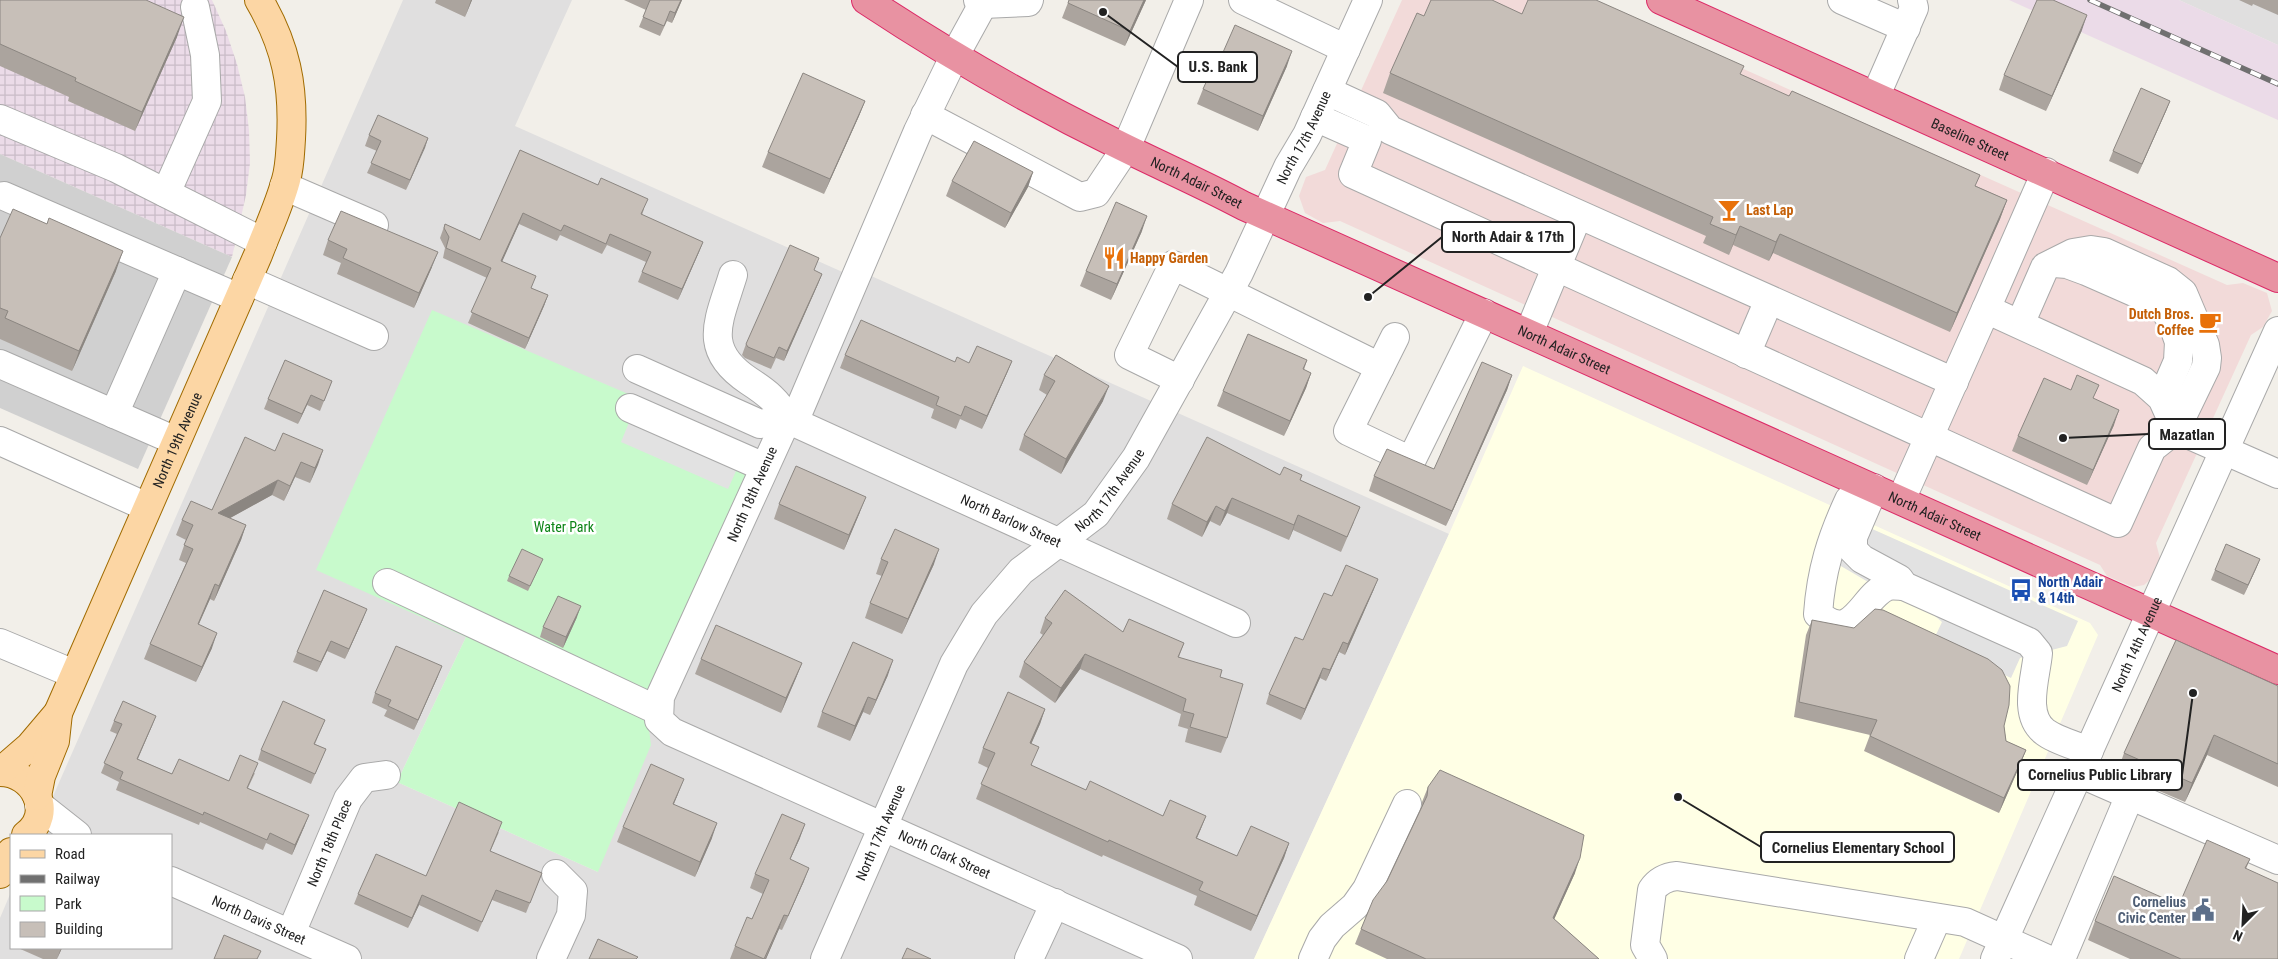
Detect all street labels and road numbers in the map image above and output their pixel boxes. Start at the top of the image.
street label: North 17th Avenue [1273,88,1334,187]
street label: Baseline Street [1929,115,2011,164]
street label: North Adair Street [1148,154,1245,212]
street label: North Adair Street [1516,322,1613,377]
street label: North 19th Avenue [149,389,205,490]
street label: North 18th Avenue [724,443,780,544]
street label: North 17th Avenue [1072,446,1148,535]
street label: North Adair Street [1886,488,1984,544]
street label: North Barlow Street [958,491,1064,550]
street label: North 14th Avenue [2108,594,2165,695]
street label: North 17th Avenue [852,782,908,883]
street label: North 18th Place [304,796,355,889]
street label: North Clark Street [896,827,993,882]
street label: North Davis Street [209,892,308,948]

